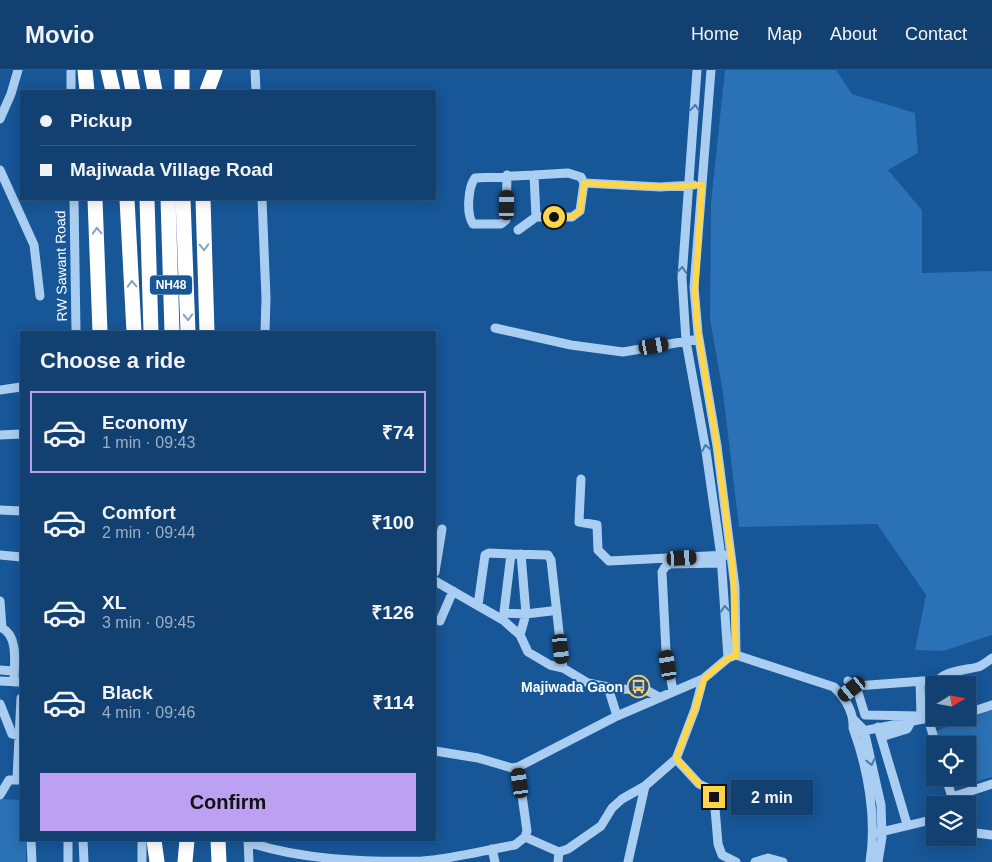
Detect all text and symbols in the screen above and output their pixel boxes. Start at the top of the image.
text: Movio [25,21,94,48]
text: Home [691,24,739,44]
text: Map [767,24,802,44]
text: About [830,24,877,44]
text: Contact [905,24,967,44]
one-way arrow [689,104,700,112]
text: Pickup [70,110,132,131]
text: Majiwada Village Road [70,159,273,180]
car [499,190,514,220]
route start [543,206,565,228]
street label: RW Sawant Road [52,210,70,322]
one-way arrow [91,227,102,235]
one-way arrow [199,244,209,252]
one-way arrow [677,266,688,274]
road number: NH48 [150,276,192,294]
one-way arrow [126,280,137,288]
one-way arrow [182,314,193,322]
car [637,336,670,356]
text: Choose a ride [40,348,185,373]
icon: car [42,410,87,455]
text: Economy [102,412,188,433]
text: ₹74 [382,422,414,443]
text: 1 min · 09:43 [102,434,195,451]
one-way arrow [701,444,711,452]
icon: car [42,500,87,545]
text: Comfort [102,502,176,523]
text: ₹100 [371,512,414,533]
text: 2 min · 09:44 [102,524,195,541]
car [666,550,697,566]
icon: car [42,590,87,635]
text: XL [102,592,126,613]
text: ₹126 [371,602,414,623]
one-way arrow [719,605,730,613]
text: 3 min · 09:45 [102,614,195,631]
car [551,633,570,665]
car [658,649,677,681]
car [835,674,868,704]
bus stop icon: Majiwada Gaon [627,675,651,699]
north arrow [926,676,976,726]
map controls [926,676,976,846]
place label: Majiwada Gaon [521,679,623,695]
icon: car [42,680,87,725]
text: Black [102,682,153,703]
text: ₹114 [372,692,414,713]
text: 4 min · 09:46 [102,704,195,721]
button: locate [926,736,976,786]
one-way arrow [865,758,876,767]
car [510,767,529,799]
button: Confirm [40,773,416,831]
callout: 2 min [732,780,814,814]
route end [703,786,725,808]
text: 2 min [751,789,793,806]
button: layers [926,796,976,846]

